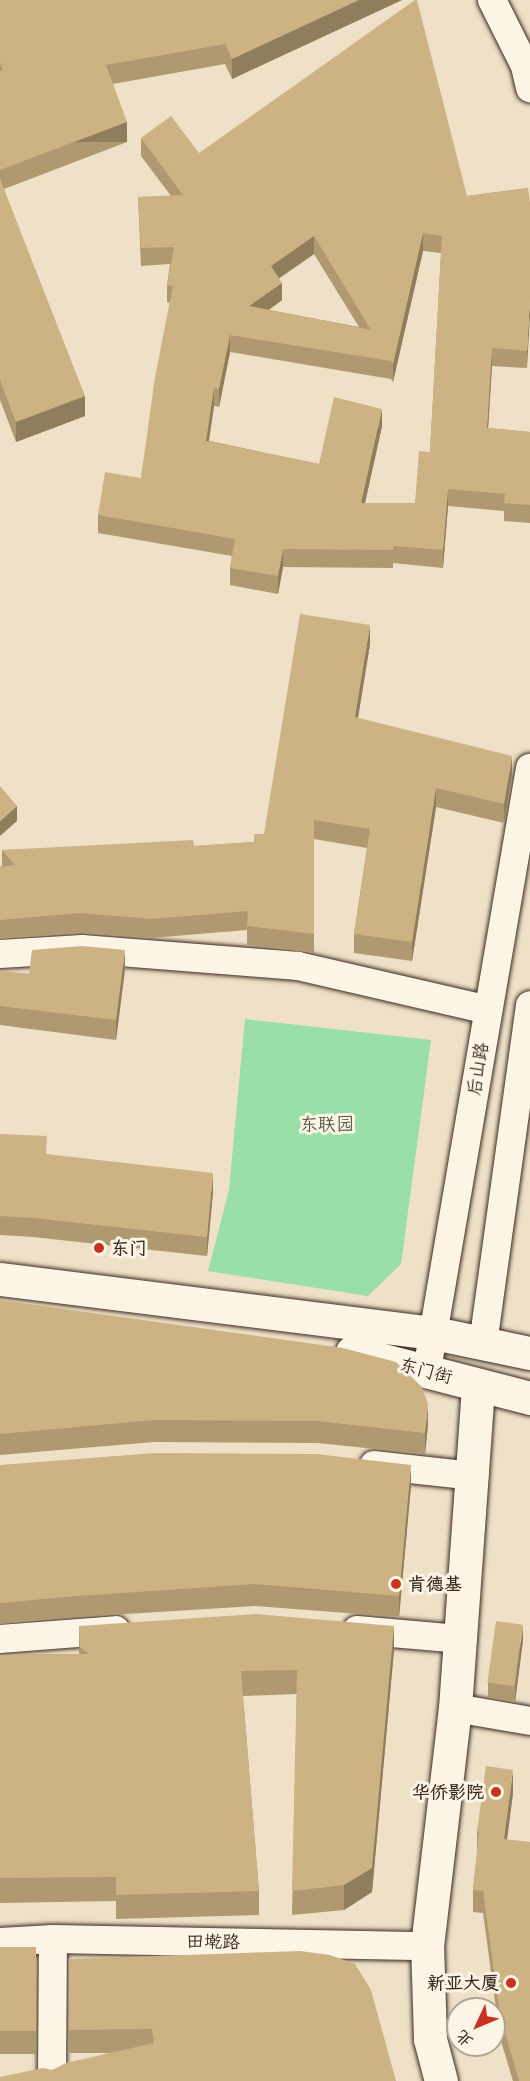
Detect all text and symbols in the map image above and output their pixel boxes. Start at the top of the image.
street label: 后山路 [463,1041,493,1097]
park label: 东联园 [300,1113,354,1135]
place label: 东门 [111,1237,147,1259]
marker: 东门 [92,1241,106,1255]
street label: 东门街 [397,1354,455,1388]
place label: 肯德基 [408,1573,462,1595]
marker: 肯德基 [389,1577,403,1591]
place label: 华侨影院 [412,1781,484,1803]
marker: 华侨影院 [489,1785,503,1799]
street label: 田墘路 [186,1931,240,1953]
place label: 新亚大厦 [427,1972,499,1994]
marker: 新亚大厦 [504,1976,518,1990]
north arrow [446,1997,506,2057]
text: 北 [448,2023,480,2054]

